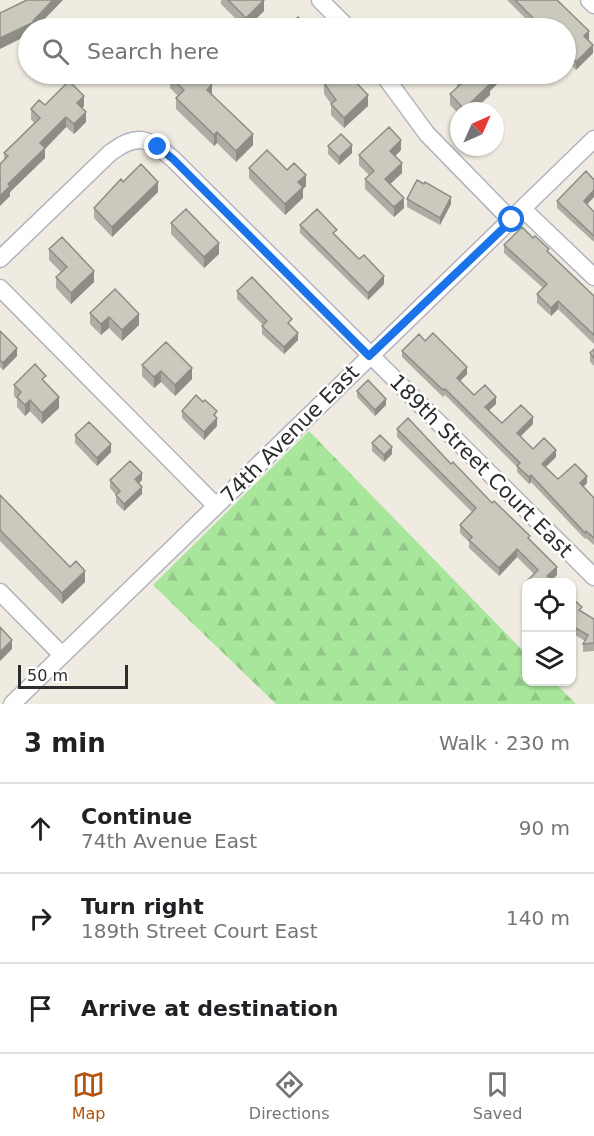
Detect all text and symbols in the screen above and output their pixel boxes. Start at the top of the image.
search box [18,18,576,84]
icon: search [39,35,72,68]
text: Search here [87,39,219,64]
north arrow [450,102,504,156]
route end [144,133,170,159]
route start [498,206,524,232]
street label: 74th Avenue East [216,360,364,508]
street label: 189th Street Court East [385,370,577,562]
map controls [522,578,576,686]
button: locate [522,578,576,632]
button: layers [522,632,576,686]
scale bar [18,662,128,690]
text: 50 m [27,666,68,685]
text: 3 min [24,728,106,758]
text: Walk · 230 m [439,731,570,755]
text: Continue [81,804,192,829]
icon: ahead [24,812,57,845]
text: 90 m [519,816,570,840]
text: 74th Avenue East [81,829,257,853]
text: Turn right [81,894,204,919]
icon: right [24,902,57,935]
text: 140 m [506,906,570,930]
text: 189th Street Court East [81,919,318,943]
icon: arrive [24,992,57,1025]
text: Arrive at destination [81,996,338,1021]
tab: Map [72,1068,105,1123]
tab: Directions [249,1068,329,1123]
tab: Saved [473,1068,522,1123]

